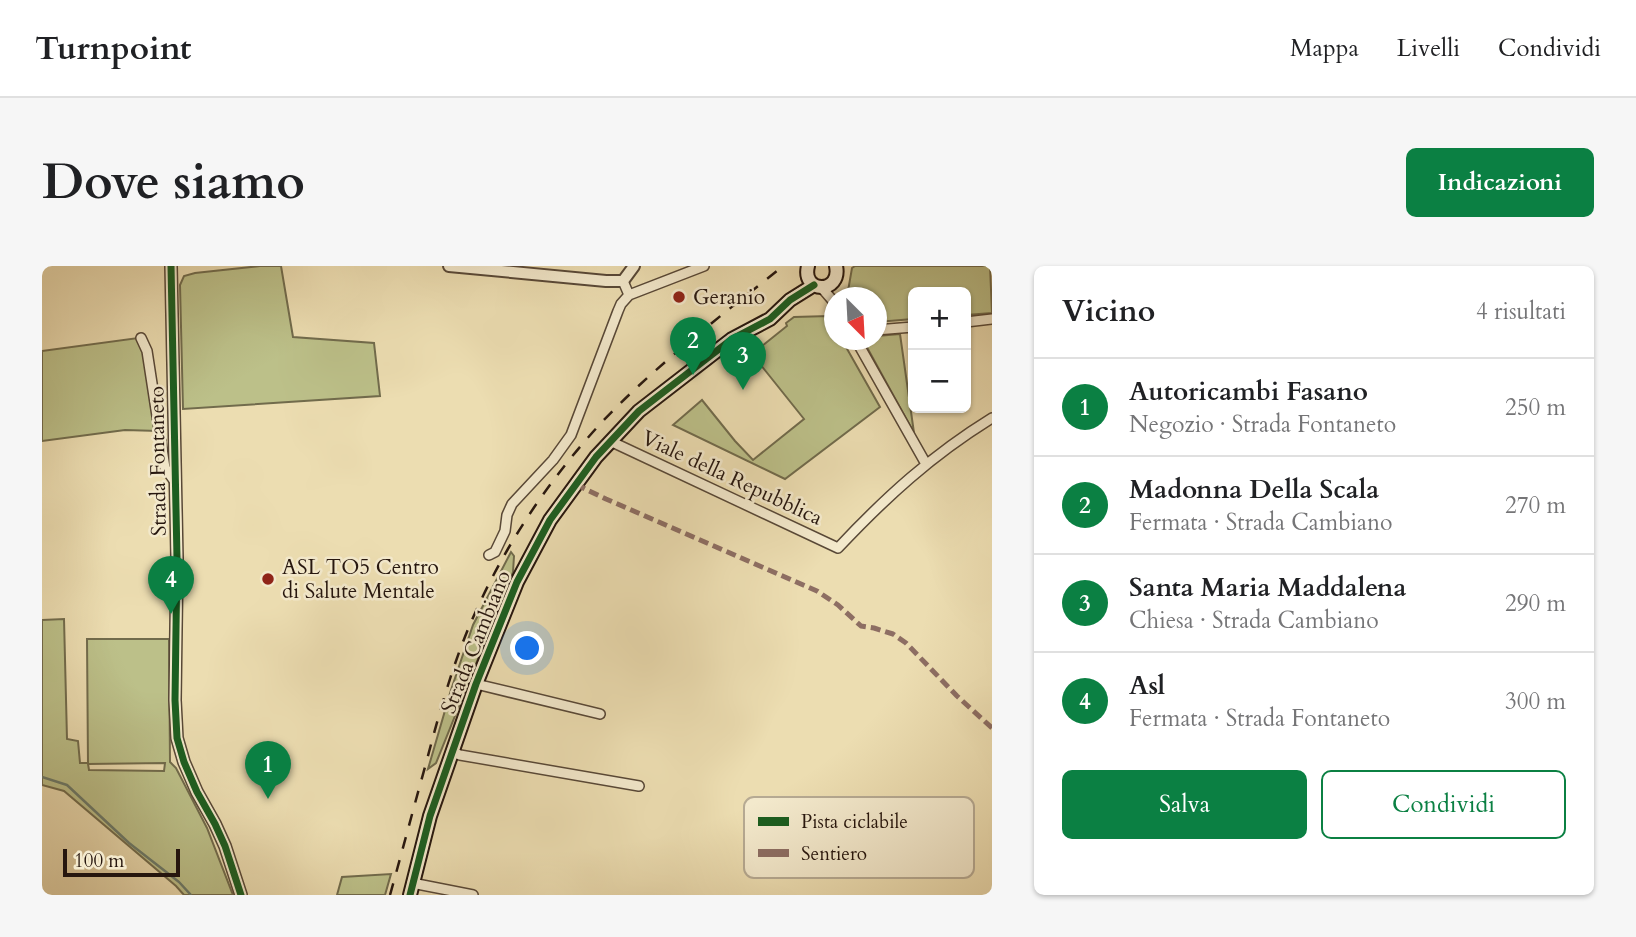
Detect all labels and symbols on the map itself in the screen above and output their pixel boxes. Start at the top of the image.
place label: Geranio [693,283,765,312]
north arrow [824,287,887,350]
marker: Geranio [671,289,687,305]
pin: 2 [670,317,716,375]
pin: 3 [720,332,766,390]
street label: Strada Fontaneto [142,386,174,536]
street label: Viale della Repubblica [637,423,827,533]
place label: ASL TO5 Centro di Salute Mentale [282,553,439,606]
pin: 4 [148,556,194,614]
street label: Strada Cambiano [434,566,518,718]
marker: ASL TO5 Centro di Salute Mentale [260,571,276,587]
your location [510,631,544,665]
pin: 1 [245,741,291,799]
legend [744,797,974,878]
text: Pista ciclabile [801,809,908,835]
text: Sentiero [801,841,867,867]
scale bar [63,846,180,878]

